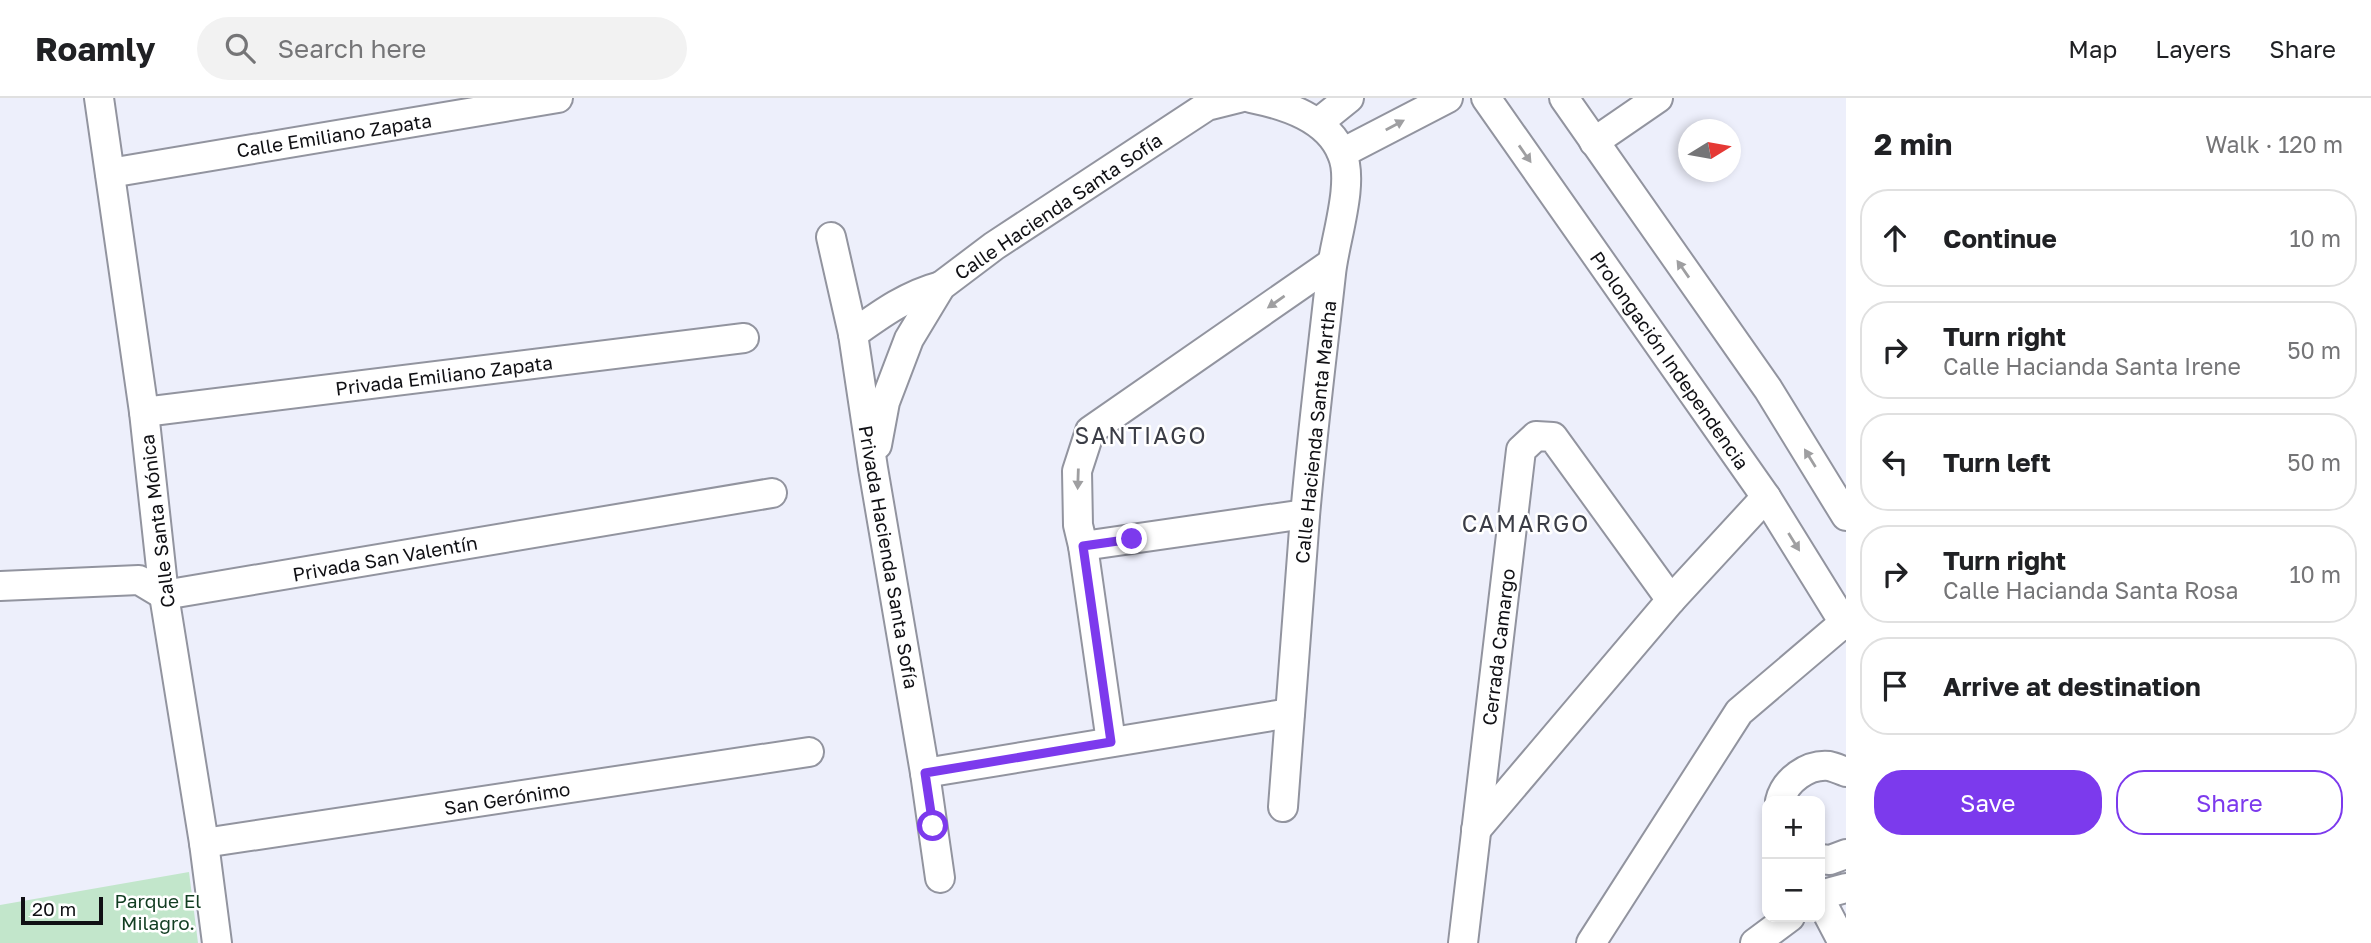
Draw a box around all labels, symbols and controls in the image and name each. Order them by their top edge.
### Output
search box [197,17,687,80]
text: Roamly [35,29,155,68]
icon: search [221,29,259,67]
text: Search here [277,33,426,64]
text: Map [2068,34,2117,63]
text: Layers [2155,34,2231,63]
text: Share [2269,34,2336,63]
street label: Calle Emiliano Zapata [235,108,433,162]
north arrow [1678,119,1741,182]
one-way arrow [1385,120,1405,131]
text: 2 min [1874,126,1952,162]
street label: Calle Hacienda Santa Sofía [950,128,1166,284]
text: Walk · 120 m [2205,130,2343,158]
one-way arrow [1518,145,1532,163]
icon: ahead [1876,219,1914,257]
text: Continue [1943,223,2057,254]
text: 10 m [2289,224,2341,252]
street label: Prolongación Independencia [1586,246,1754,474]
one-way arrow [1676,260,1690,278]
one-way arrow [1267,295,1285,309]
street label: Calle Hacienda Santa Martha [1290,299,1340,565]
text: Turn right [1943,321,2066,352]
icon: right [1876,331,1914,369]
text: 50 m [2287,336,2341,364]
street label: Privada Emiliano Zapata [334,350,554,400]
text: Calle Hacianda Santa Irene [1943,352,2241,380]
district label: SANTIAGO [1074,421,1208,449]
street label: Privada Hacienda Santa Sofía [854,424,924,690]
street label: Calle Santa Mónica [135,433,179,609]
icon: left [1876,443,1914,481]
text: Turn left [1943,447,2051,478]
one-way arrow [1804,448,1817,467]
text: 50 m [2287,448,2341,476]
one-way arrow [1072,469,1083,491]
district label: CAMARGO [1462,509,1590,537]
route end [1116,523,1147,554]
street label: Privada San Valentín [291,530,479,586]
one-way arrow [1787,533,1800,552]
text: Turn right [1943,545,2066,576]
icon: right [1876,555,1914,593]
text: 10 m [2289,560,2341,588]
street label: Cerrada Camargo [1477,567,1519,727]
text: Calle Hacianda Santa Rosa [1943,576,2238,604]
icon: arrive [1876,667,1914,705]
text: Arrive at destination [1943,671,2201,702]
button: Save [1874,770,2102,835]
button: Share [2116,770,2343,835]
street label: San Gerónimo [442,777,572,819]
map controls [1762,796,1825,922]
button: + [1762,796,1825,859]
route start [917,810,948,841]
button: − [1762,859,1825,922]
park label: Parque El Milagro. [115,889,201,934]
scale bar [21,894,103,926]
text: 20 m [32,897,76,920]

